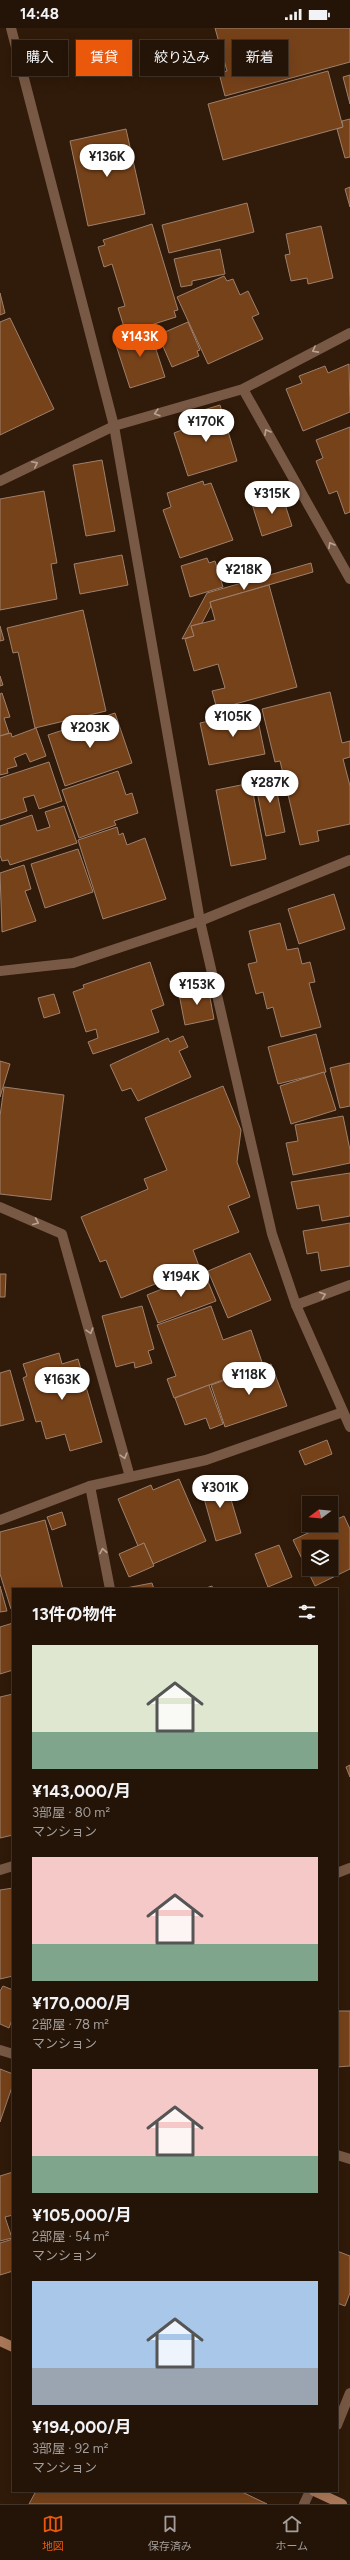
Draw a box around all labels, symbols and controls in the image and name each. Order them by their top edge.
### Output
text: 14:48 [20,5,59,23]
chip: 購入 [12,40,68,76]
chip: 賃貸 [76,40,132,76]
chip: 絞り込み [140,40,224,76]
chip: 新着 [232,40,288,76]
pin: ¥136K [79,144,135,178]
text: ¥136K [89,149,125,164]
pin: ¥143K [112,324,168,358]
text: ¥143K [121,329,159,344]
one-way arrow [312,345,319,352]
one-way arrow [153,409,160,417]
pin: ¥170K [178,409,234,443]
text: ¥170K [187,414,225,429]
one-way arrow [264,429,272,436]
one-way arrow [31,461,38,469]
pin: ¥315K [244,481,300,515]
text: ¥315K [254,486,290,501]
one-way arrow [328,542,335,550]
pin: ¥218K [216,557,272,591]
text: ¥218K [225,562,263,577]
pin: ¥105K [205,704,261,738]
text: ¥105K [214,709,252,724]
pin: ¥203K [62,715,118,749]
text: ¥203K [70,720,110,735]
pin: ¥287K [242,770,298,804]
text: ¥287K [250,775,290,790]
pin: ¥153K [169,972,225,1006]
text: ¥153K [179,977,215,992]
one-way arrow [32,1218,39,1226]
pin: ¥194K [153,1264,209,1298]
text: ¥194K [162,1269,200,1284]
one-way arrow [319,1292,326,1300]
one-way arrow [85,1328,93,1334]
pin: ¥118K [221,1362,277,1396]
pin: ¥163K [34,1367,90,1401]
text: ¥118K [231,1367,267,1382]
text: ¥163K [44,1372,80,1387]
one-way arrow [120,1453,128,1460]
pin: ¥301K [192,1475,248,1509]
text: ¥301K [201,1480,239,1495]
north arrow [302,1496,338,1532]
map controls [302,1496,338,1576]
button: layers [302,1540,338,1576]
one-way arrow [99,1548,108,1554]
icon: filters [296,1601,318,1623]
text: 13件の物件 [32,1604,117,1624]
icon: home [139,1671,211,1743]
text: ¥143,000/月 [32,1781,131,1801]
text: 3部屋 · 80 m² [32,1805,110,1820]
text: マンション [32,1824,97,1839]
icon: home [139,1883,211,1955]
text: ¥170,000/月 [32,1993,132,2013]
text: 2部屋 · 78 m² [32,2017,109,2032]
text: マンション [32,2036,97,2051]
icon: home [139,2095,211,2167]
text: ¥105,000/月 [32,2205,132,2225]
text: 2部屋 · 54 m² [32,2229,110,2244]
text: マンション [32,2248,97,2263]
icon: home [139,2307,211,2379]
text: ¥194,000/月 [32,2417,132,2437]
text: 3部屋 · 92 m² [32,2441,108,2456]
text: マンション [32,2460,97,2475]
tab: 地図 [42,2513,64,2553]
tab: 保存済み [148,2513,192,2553]
tab: ホーム [275,2513,308,2553]

